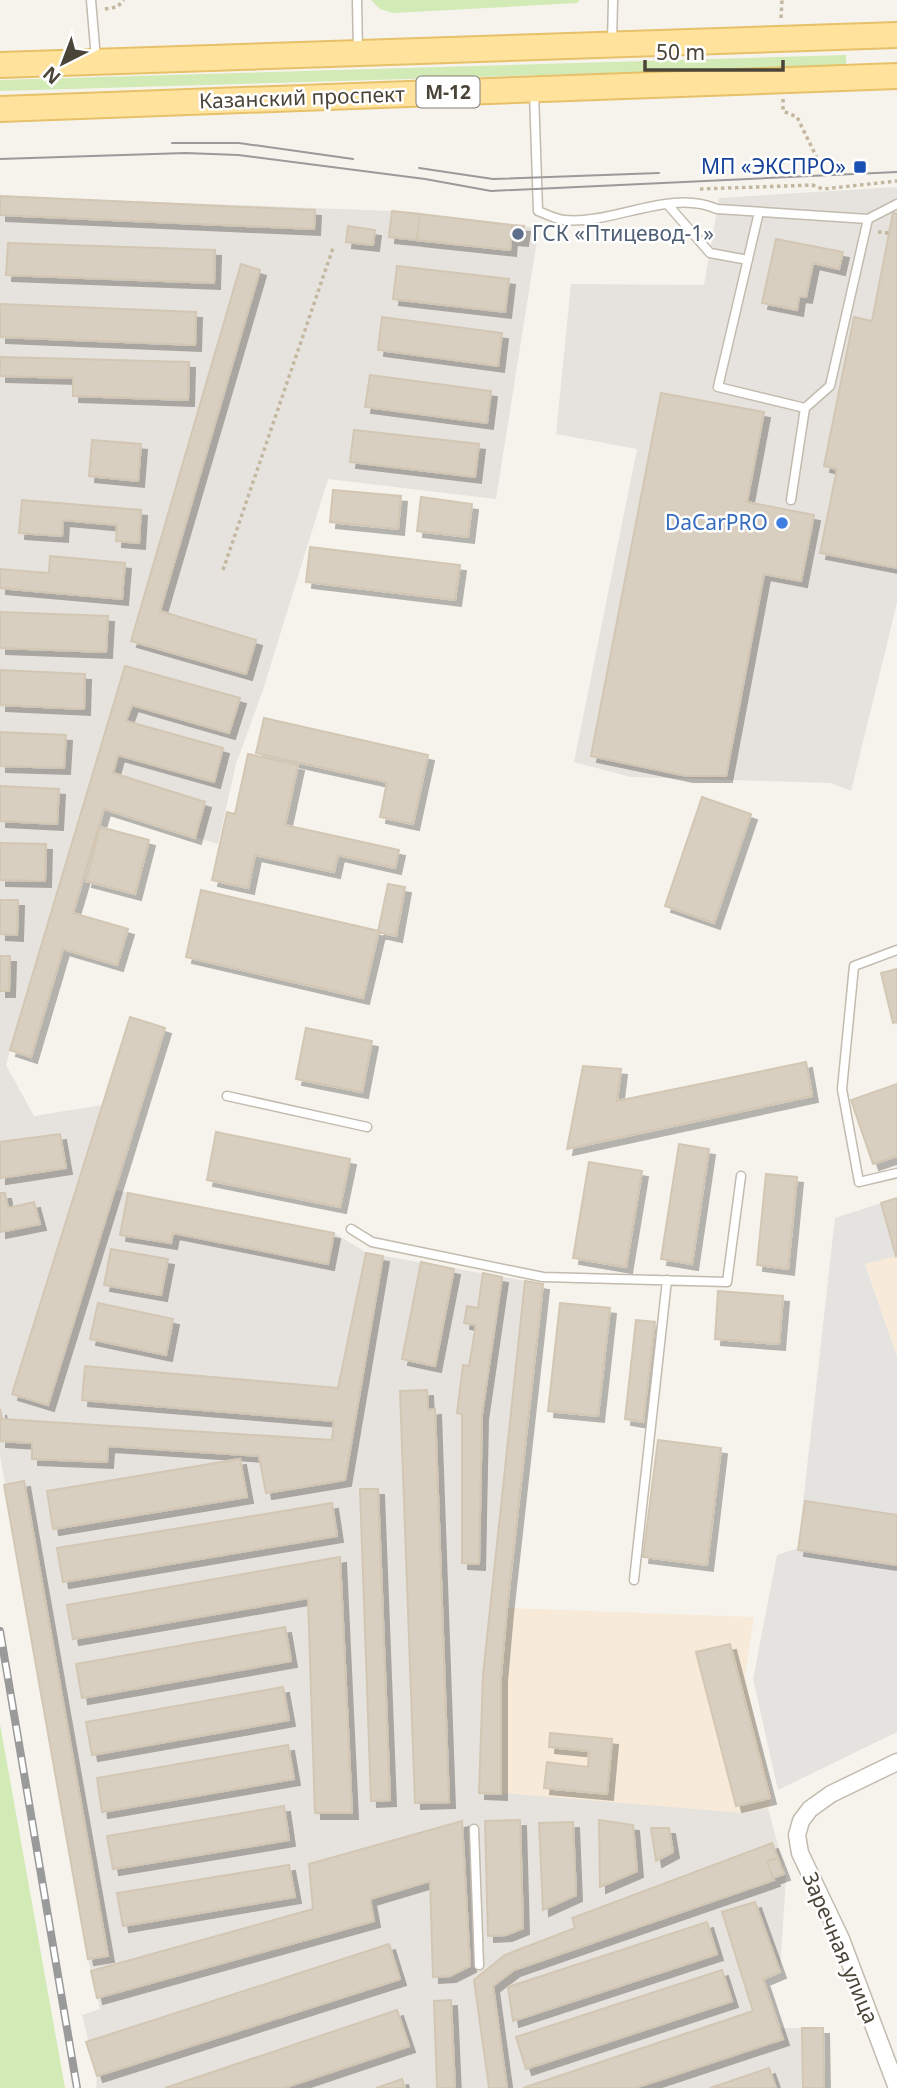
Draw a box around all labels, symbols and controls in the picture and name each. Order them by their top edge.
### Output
north arrow [28,28,98,98]
scale bar [645,28,783,72]
text: 50 m [656,38,705,66]
text: N [37,61,66,90]
road number: М-12 [416,76,480,108]
street label: Казанский проспект [199,79,406,115]
place label: МП «ЭКСПРО» [701,152,846,180]
marker: МП «ЭКСПРО» [852,159,868,175]
place label: ГСК «Птицевод-1» [532,219,714,247]
marker: ГСК «Птицевод-1» [510,226,526,242]
place label: DaCarPRO [665,508,768,536]
marker: DaCarPRO [774,515,790,531]
street label: Заречная улица [796,1868,885,2028]

